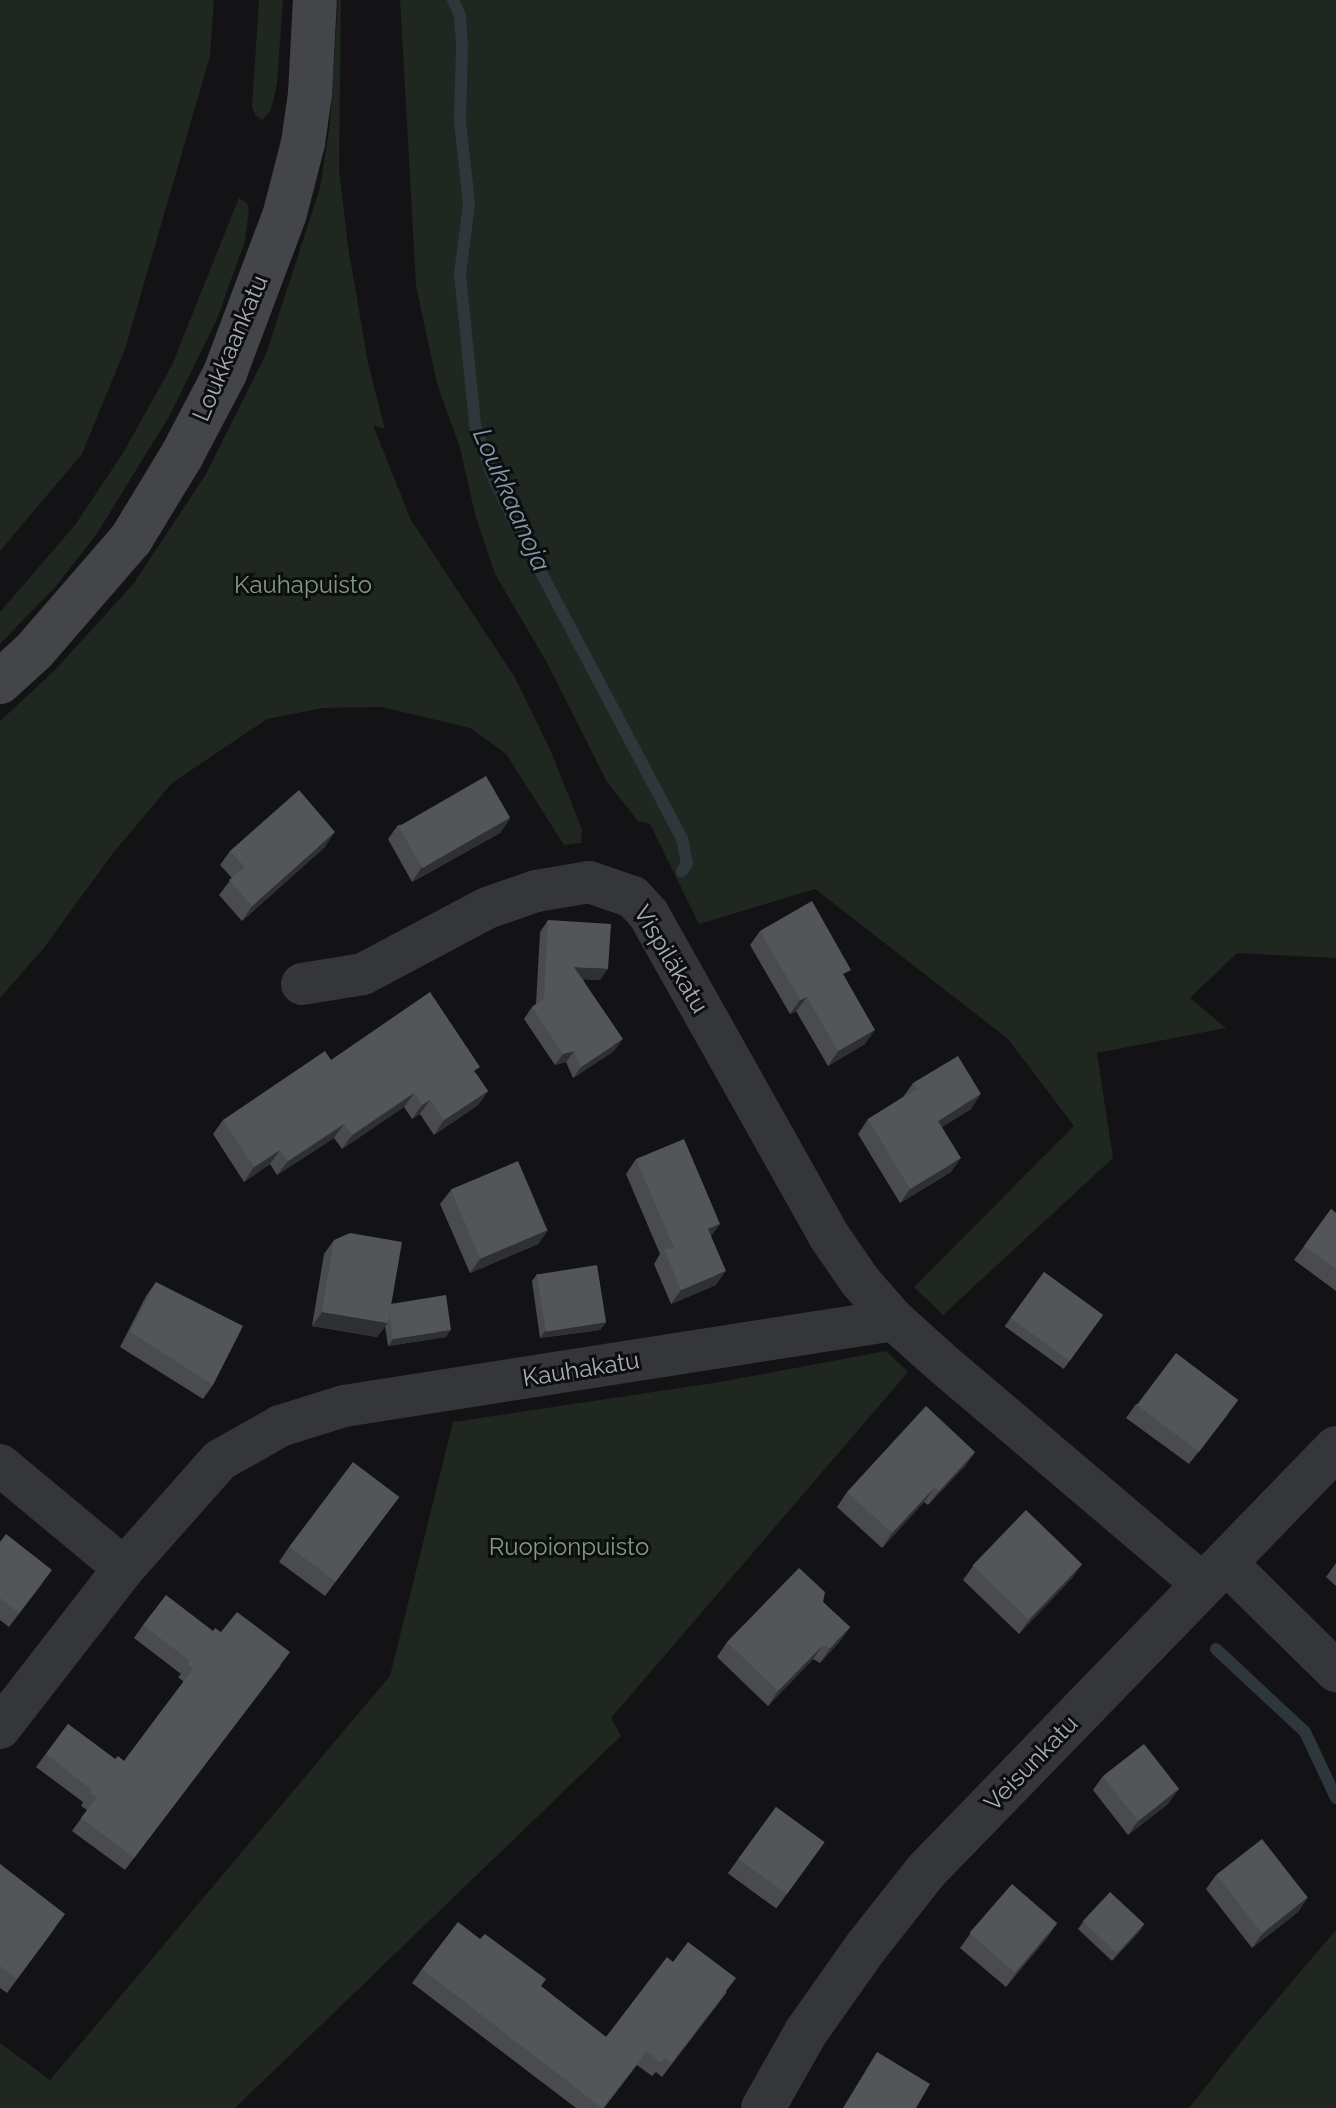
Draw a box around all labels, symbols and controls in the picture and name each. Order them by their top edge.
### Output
street label: Loukkaankatu [186,271,274,425]
water label: Loukkaanoja [466,424,556,576]
park label: Kauhapuisto [234,571,372,599]
street label: Vispiläkatu [628,900,714,1018]
street label: Kauhakatu [521,1346,641,1392]
park label: Ruopionpuisto [489,1533,649,1561]
street label: Veisunkatu [978,1709,1084,1817]

